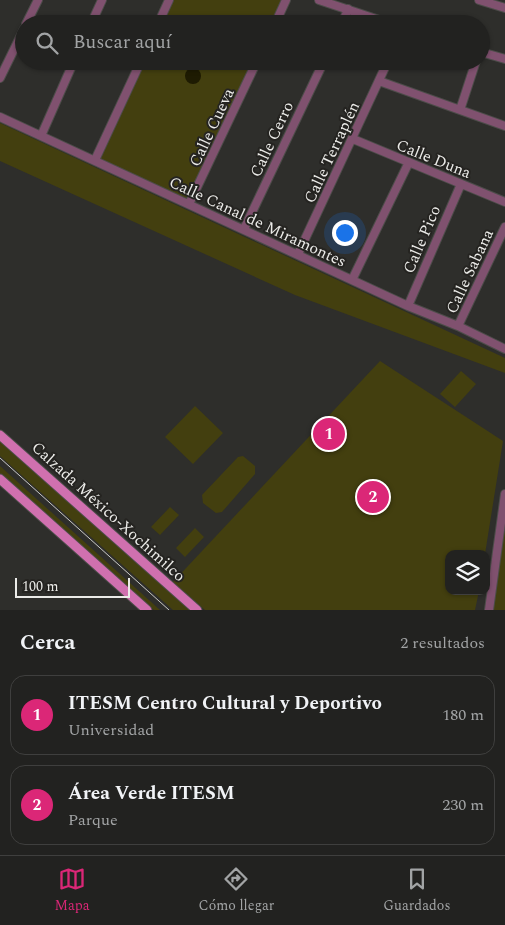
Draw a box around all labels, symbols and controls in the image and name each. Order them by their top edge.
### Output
search box [15,15,490,70]
text: Buscar aquí [73,28,172,57]
icon: search [33,29,61,57]
street label: Calle Cueva [183,84,241,171]
street label: Calle Cerro [244,98,300,181]
street label: Calle Terraplén [298,98,366,207]
street label: Calle Duna [393,133,475,185]
street label: Calle Canal de Miramontes [165,170,350,274]
street label: Calle Pico [397,202,447,277]
your location [332,220,358,246]
street label: Calle Sabana [440,225,500,318]
pin: 1 [313,415,345,453]
street label: Calzada México-Xochimilco [26,436,191,588]
pin: 2 [357,478,389,516]
map controls [445,550,490,595]
button: layers [445,550,490,595]
scale bar [15,575,130,598]
text: 100 m [22,576,59,597]
text: Cerca [20,627,75,659]
text: 2 resultados [400,631,485,655]
text: ITESM Centro Cultural y Deportivo [68,689,382,718]
text: 1 [33,703,41,727]
text: 180 m [442,703,484,727]
text: Universidad [68,718,154,742]
text: Área Verde ITESM [68,779,235,808]
text: 2 [33,793,41,817]
text: 230 m [442,793,484,817]
text: Parque [68,808,118,832]
tab: Mapa [54,865,90,916]
tab: Cómo llegar [199,865,274,916]
tab: Guardados [383,865,450,916]

